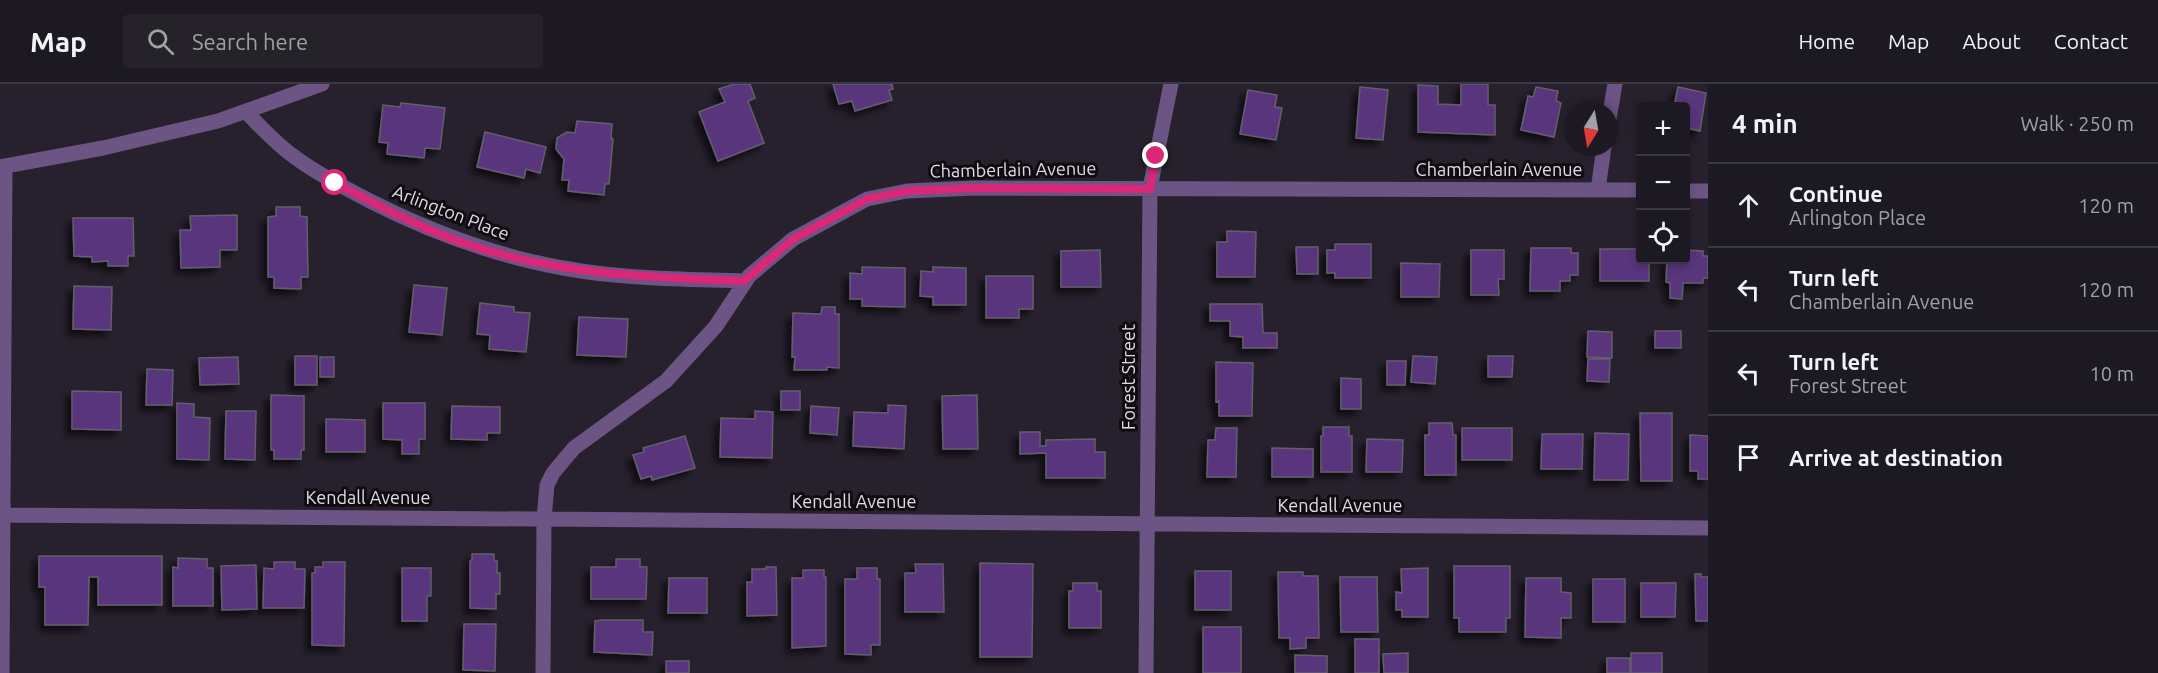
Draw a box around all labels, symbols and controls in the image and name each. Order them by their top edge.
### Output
search box [123,14,543,68]
icon: search [144,25,177,58]
text: Map [30,26,87,57]
text: Search here [192,29,308,54]
text: Home [1798,29,1855,53]
text: Map [1888,29,1929,53]
text: About [1962,29,2021,53]
text: Contact [2054,29,2128,53]
north arrow [1564,102,1618,156]
map controls [1636,102,1690,264]
button: + [1636,102,1690,156]
text: 4 min [1732,109,1798,138]
text: Walk · 250 m [2021,112,2134,135]
route end [1142,142,1168,168]
button: − [1636,156,1690,210]
street label: Chamberlain Avenue [929,158,1097,180]
street label: Chamberlain Avenue [1416,159,1582,179]
route start [321,169,347,195]
street label: Arlington Place [390,181,512,243]
text: Continue [1789,181,1883,206]
icon: ahead [1732,189,1765,222]
text: 120 m [2078,194,2134,217]
text: Arlington Place [1789,206,1926,229]
button: locate [1636,210,1690,264]
text: Turn left [1789,265,1879,290]
icon: left [1732,273,1765,306]
text: 120 m [2078,278,2134,301]
text: Chamberlain Avenue [1789,290,1974,313]
street label: Forest Street [1118,324,1138,430]
text: Turn left [1789,349,1879,374]
icon: left [1732,357,1765,390]
text: 10 m [2090,362,2134,385]
text: Forest Street [1789,374,1907,397]
icon: arrive [1732,441,1765,474]
text: Arrive at destination [1789,445,2003,470]
street label: Kendall Avenue [306,487,430,507]
street label: Kendall Avenue [792,491,916,511]
street label: Kendall Avenue [1278,495,1402,515]

